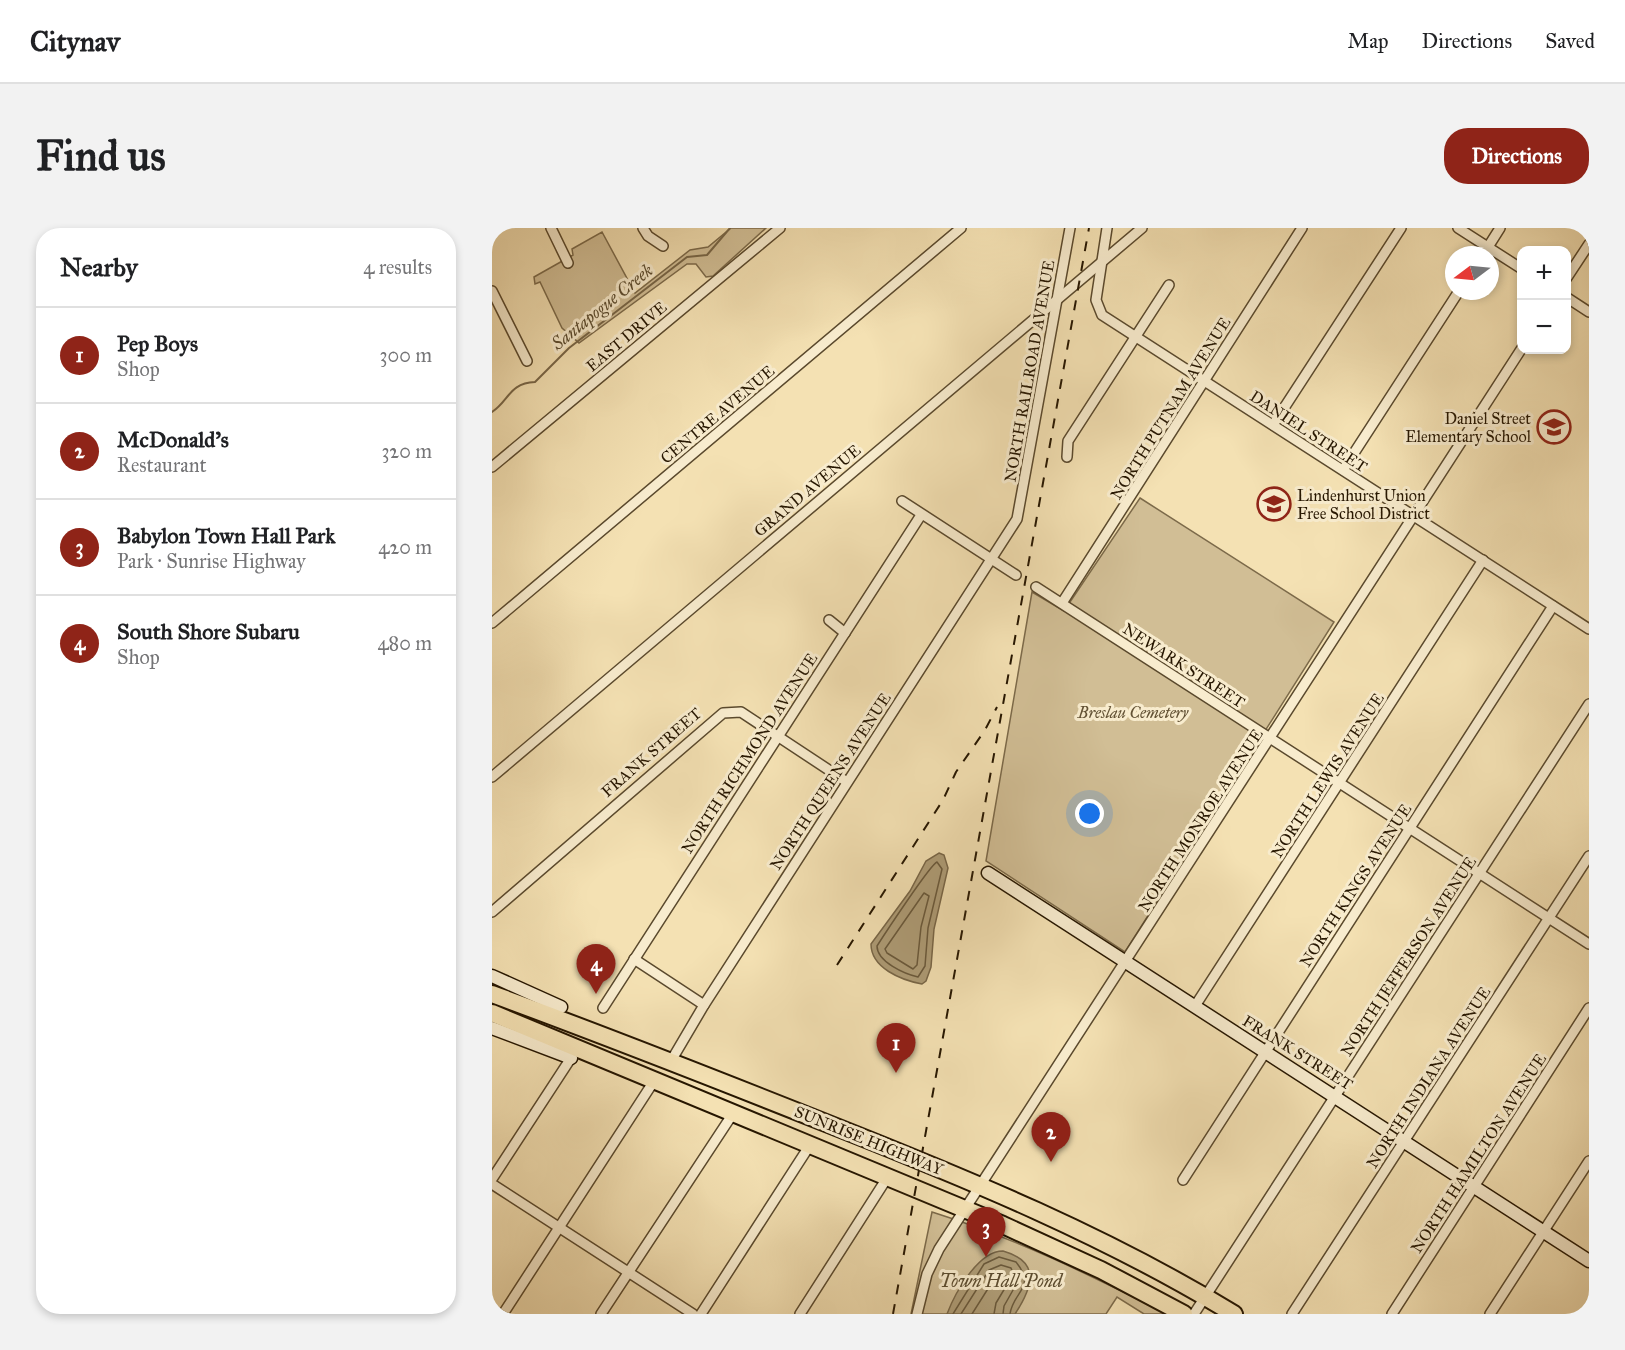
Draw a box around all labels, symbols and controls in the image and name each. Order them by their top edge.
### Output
text: Citynav [30,24,120,59]
text: Map [1348,28,1389,54]
text: Directions [1422,28,1512,54]
text: Saved [1545,28,1595,54]
button: Directions [1444,128,1589,184]
text: Find us [36,130,166,182]
north arrow [1445,246,1499,300]
map controls [1517,246,1571,354]
button: + [1517,246,1571,300]
text: Nearby [60,251,138,283]
text: 4 results [363,255,432,279]
water label: Santapogue Creek [546,259,658,356]
street label: NORTH RAILROAD AVENUE [1001,259,1058,484]
street label: EAST DRIVE [582,297,670,375]
button: − [1517,300,1571,354]
street label: NORTH PUTNAM AVENUE [1106,314,1235,503]
text: Pep Boys [117,330,198,357]
text: 1 [76,343,83,367]
text: 300 m [380,343,432,367]
text: Shop [117,357,160,381]
street label: CENTRE AVENUE [656,361,778,468]
street label: DANIEL STREET [1247,387,1371,476]
place label: Daniel Street Elementary School [1405,409,1532,446]
school or university icon: Daniel Street Elementary School [1536,409,1572,445]
text: McDonald's [117,426,229,453]
text: 2 [75,439,84,463]
text: 320 m [381,439,432,463]
street label: GRAND AVENUE [750,440,864,540]
text: Restaurant [117,453,207,477]
school or university icon: Lindenhurst Union Free School District [1256,486,1292,522]
place label: Lindenhurst Union Free School District [1297,486,1430,523]
text: Babylon Town Hall Park [117,522,335,549]
text: 3 [76,535,84,559]
text: 420 m [378,535,432,559]
text: Park · Sunrise Highway [117,549,306,573]
text: South Shore Subaru [117,618,300,645]
street label: NEWARK STREET [1119,619,1248,712]
text: 4 [74,631,85,655]
text: 480 m [377,631,432,655]
text: Shop [117,645,160,669]
street label: NORTH RICHMOND AVENUE [677,650,821,857]
street label: NORTH QUEENS AVENUE [766,689,895,873]
street label: NORTH LEWIS AVENUE [1267,689,1388,861]
park label: Breslau Cemetery [1077,703,1189,722]
street label: FRANK STREET [597,704,705,801]
street label: NORTH MONROE AVENUE [1134,725,1267,915]
your location [1075,799,1104,828]
street label: NORTH KINGS AVENUE [1296,800,1415,970]
street label: NORTH JEFFERSON AVENUE [1337,853,1481,1060]
pin: 4 [576,944,616,994]
street label: NORTH INDIANA AVENUE [1363,983,1494,1172]
street label: FRANK STREET [1239,1011,1356,1094]
pin: 1 [876,1024,916,1073]
street label: NORTH HAMILTON AVENUE [1407,1050,1550,1257]
street label: SUNRISE HIGHWAY [792,1102,947,1179]
pin: 2 [1032,1112,1070,1162]
pin: 3 [966,1208,1006,1257]
water label: Town Hall Pond [939,1270,1064,1292]

